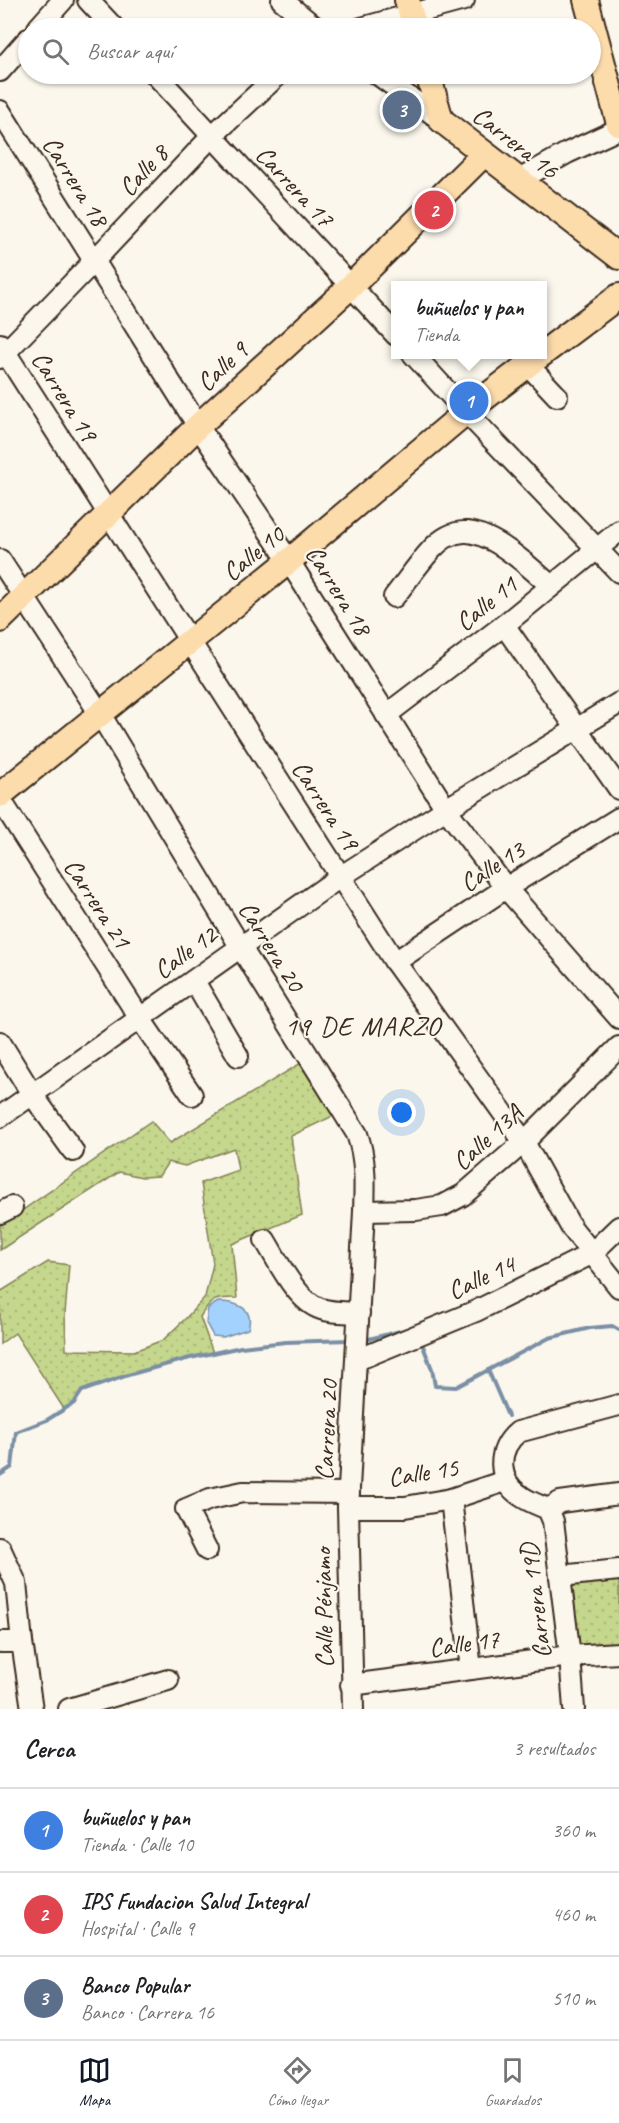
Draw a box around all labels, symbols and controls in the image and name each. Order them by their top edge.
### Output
search box [18,18,601,84]
icon: search [39,35,72,68]
text: Buscar aquí [87,37,173,65]
pin: 3 [382,88,422,132]
street label: Carrera 16 [466,98,566,187]
street label: Carrera 18 [35,130,117,235]
street label: Calle 8 [111,136,177,203]
street label: Carrera 17 [248,138,342,235]
pin: 2 [414,188,454,232]
popup [391,281,547,359]
text: buñuelos y pan [414,294,524,322]
text: Tienda [414,322,459,347]
street label: Calle 9 [190,333,257,399]
street label: Carrera 19 [24,345,106,450]
pin: 1 [450,378,488,424]
street label: Calle 10 [216,517,293,588]
street label: Carrera 18 [298,539,380,644]
street label: Calle 11 [449,568,525,638]
street label: Carrera 19 [284,754,368,858]
street label: Calle 13 [454,832,533,899]
street label: Carrera 21 [56,852,139,955]
street label: Carrera 20 [231,895,313,1000]
street label: Calle 12 [147,917,225,986]
district label: 19 DE MARZO [285,1009,442,1043]
street label: Calle 13A [445,1096,531,1178]
your location [387,1098,416,1127]
street label: Calle 14 [442,1247,522,1307]
street label: Carrera 20 [307,1377,346,1481]
street label: Calle 15 [386,1450,462,1494]
street label: Carrera 19D [512,1540,559,1660]
street label: Calle Pénjamo [306,1545,341,1668]
street label: Calle 17 [427,1622,503,1665]
text: Cerca [24,1732,74,1765]
text: 3 resultados [513,1736,595,1761]
text: buñuelos y pan [81,1804,190,1832]
text: 1 [39,1818,48,1843]
text: 360 m [552,1818,595,1843]
text: Tienda · Calle 10 [81,1832,193,1857]
text: IPS Fundacion Salud Integral [81,1888,307,1916]
text: 2 [39,1902,48,1927]
text: 460 m [552,1902,595,1927]
text: Hospital · Calle 9 [81,1916,194,1941]
text: Banco Popular [81,1972,189,2000]
text: 3 [39,1986,48,2011]
text: 510 m [552,1986,595,2011]
text: Banco · Carrera 16 [81,2000,214,2025]
tab: Mapa [78,2054,111,2110]
tab: Cómo llegar [268,2054,328,2110]
tab: Guardados [485,2054,541,2110]

